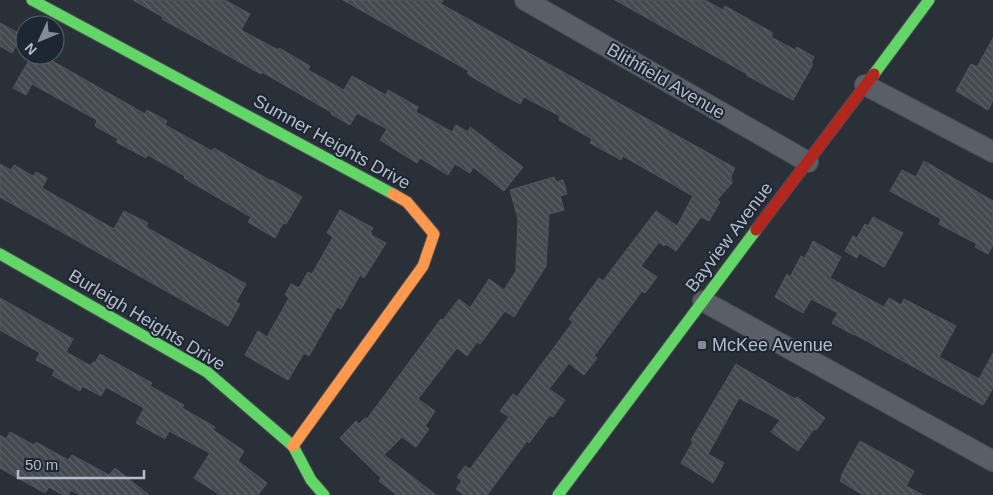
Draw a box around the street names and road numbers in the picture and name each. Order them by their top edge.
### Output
street label: Blithfield Avenue [604,39,728,123]
street label: Sumner Heights Drive [250,91,414,193]
street label: Bayview Avenue [681,178,777,296]
street label: Burleigh Heights Drive [65,265,229,375]

